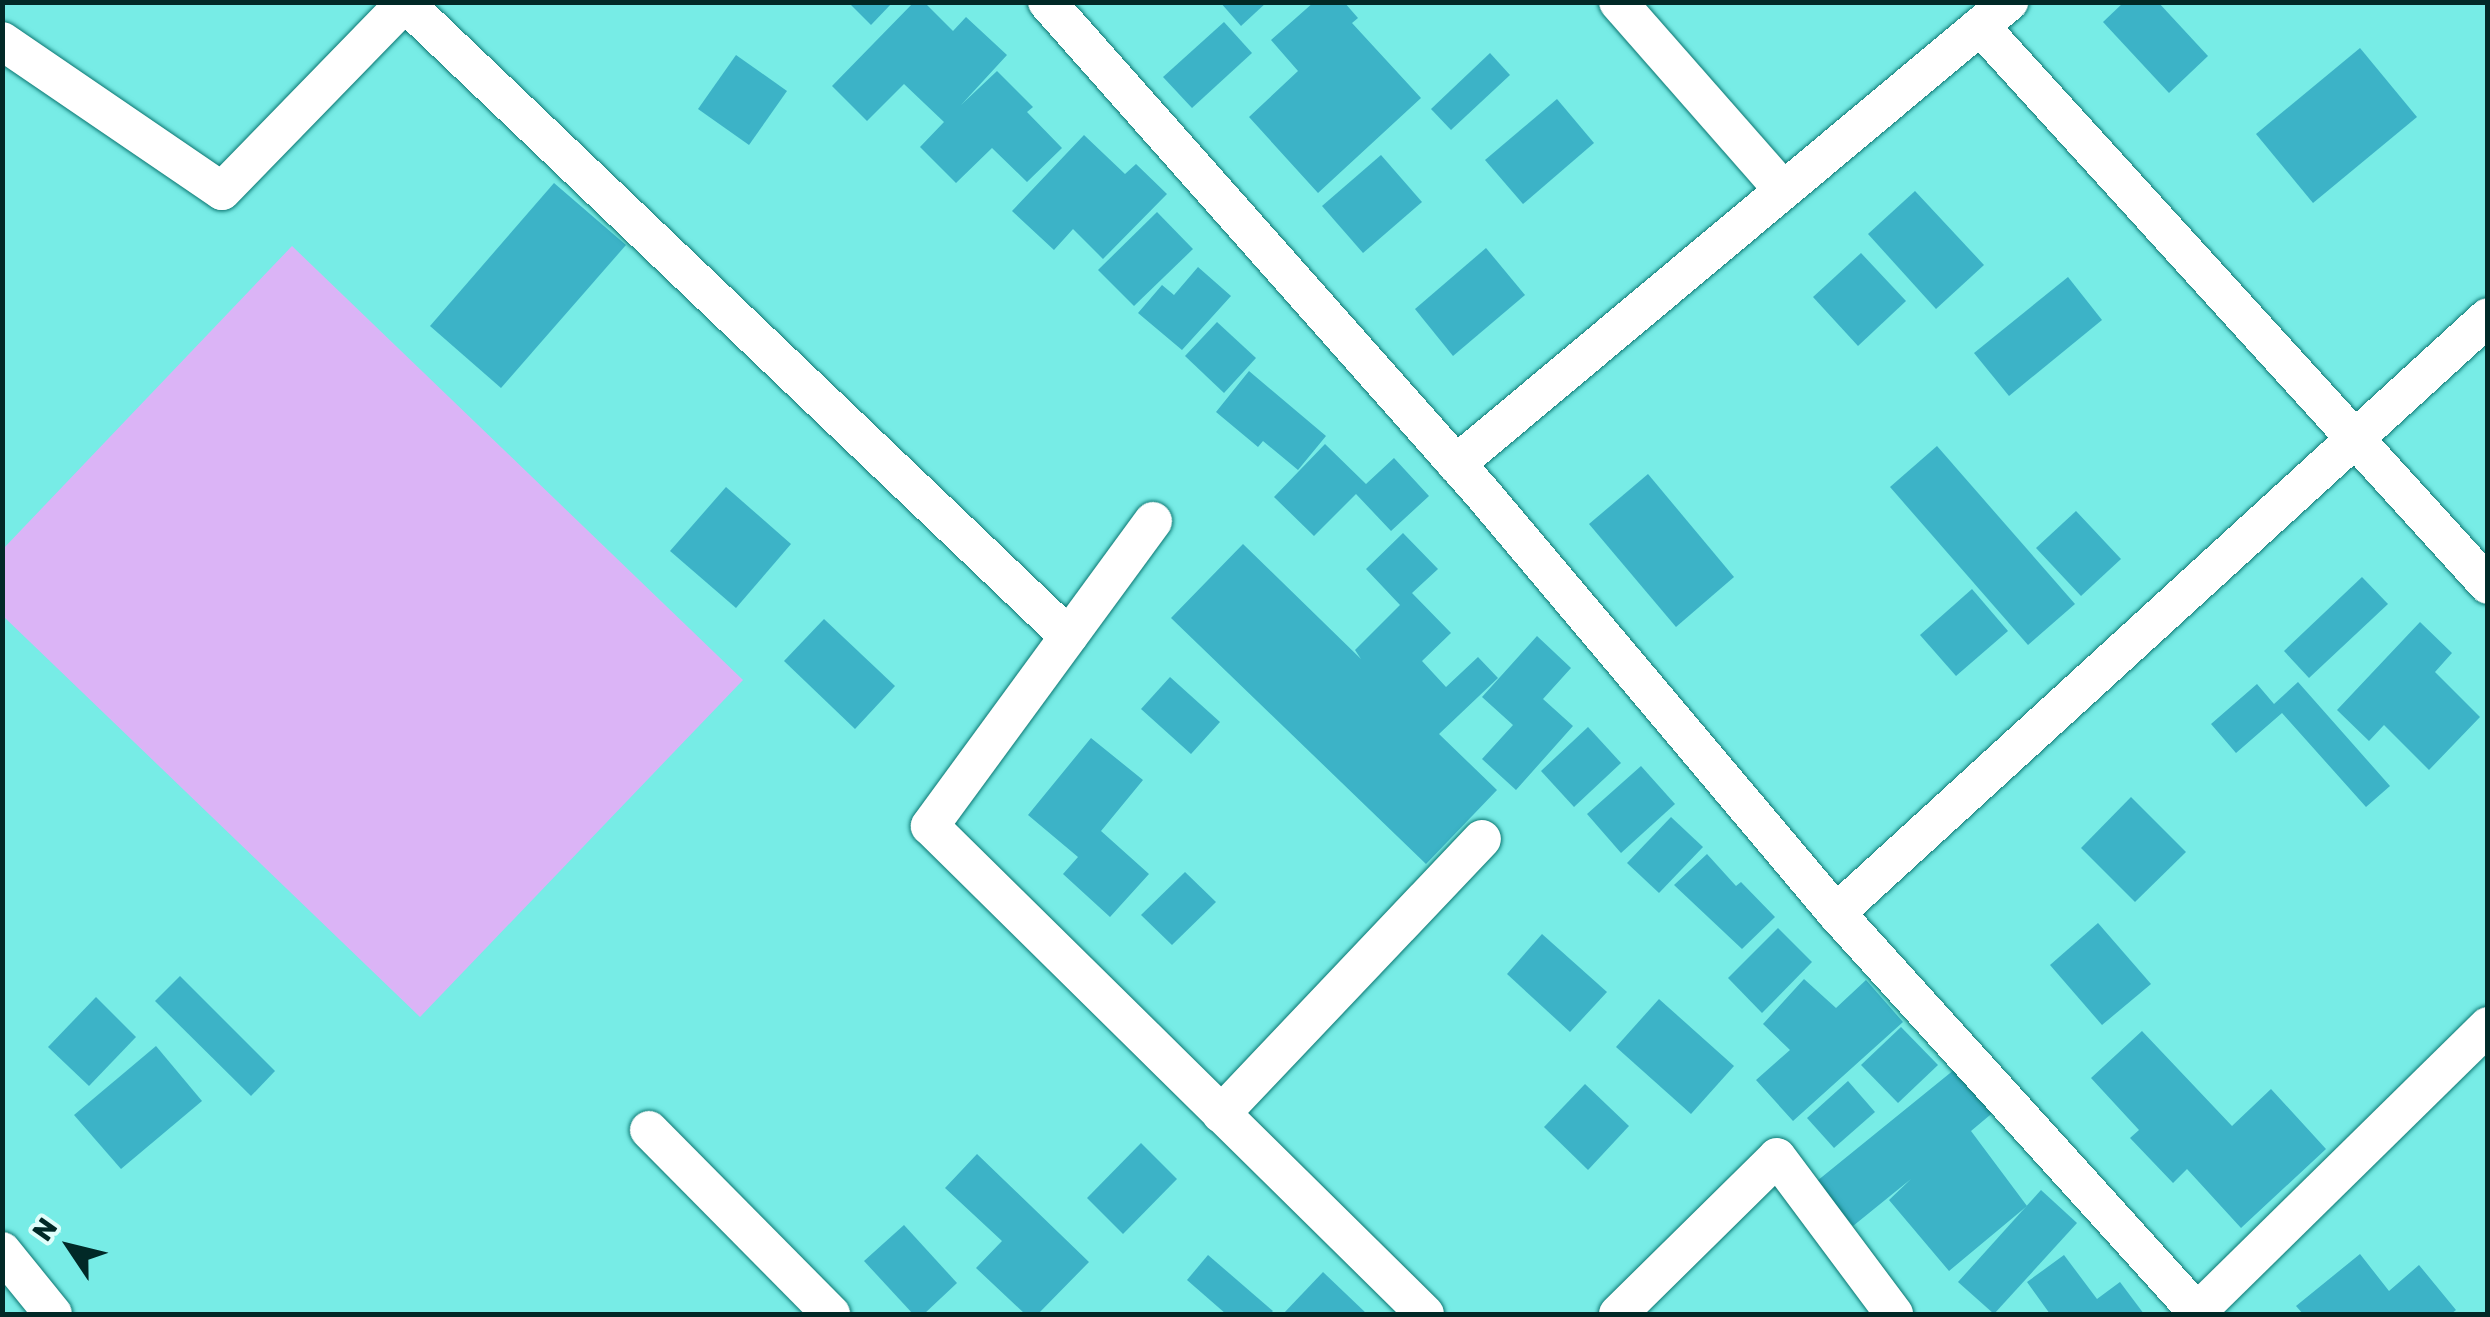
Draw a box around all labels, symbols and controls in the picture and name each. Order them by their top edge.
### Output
north arrow [20,1197,120,1297]
text: N [26,1212,64,1247]

